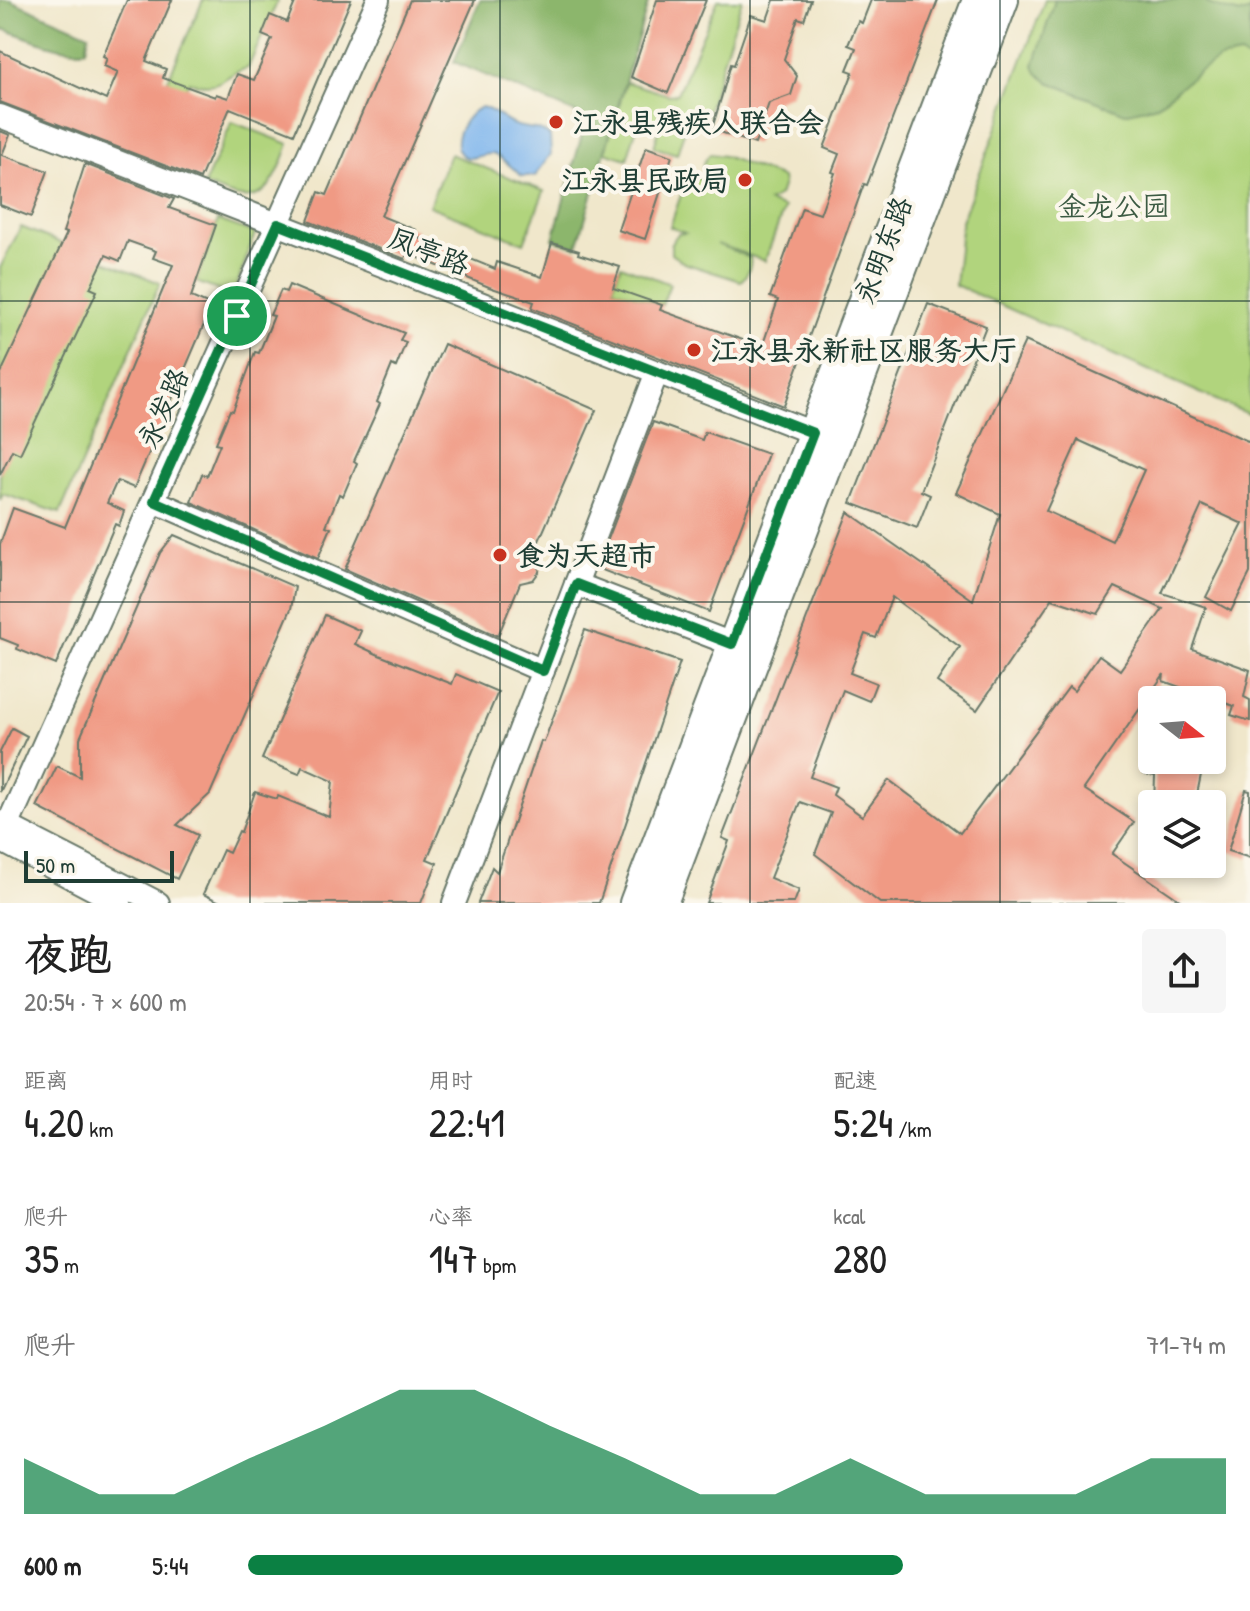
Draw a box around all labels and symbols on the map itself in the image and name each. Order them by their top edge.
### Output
place label: 江永县残疾人联合会 [572,103,824,141]
marker: 江永县残疾人联合会 [547,113,565,131]
place label: 江永县民政局 [561,161,729,199]
marker: 江永县民政局 [736,171,754,189]
park label: 金龙公园 [1058,187,1170,225]
street label: 永明东路 [845,191,921,309]
street label: 凤亭路 [383,218,475,284]
pin [203,282,271,350]
place label: 江永县永新社区服务大厅 [710,331,1018,369]
marker: 江永县永新社区服务大厅 [685,341,703,359]
street label: 永发路 [129,362,197,454]
place label: 食为天超市 [516,536,656,574]
marker: 食为天超市 [491,546,509,564]
north arrow [1138,686,1226,774]
scale bar [24,847,174,883]

